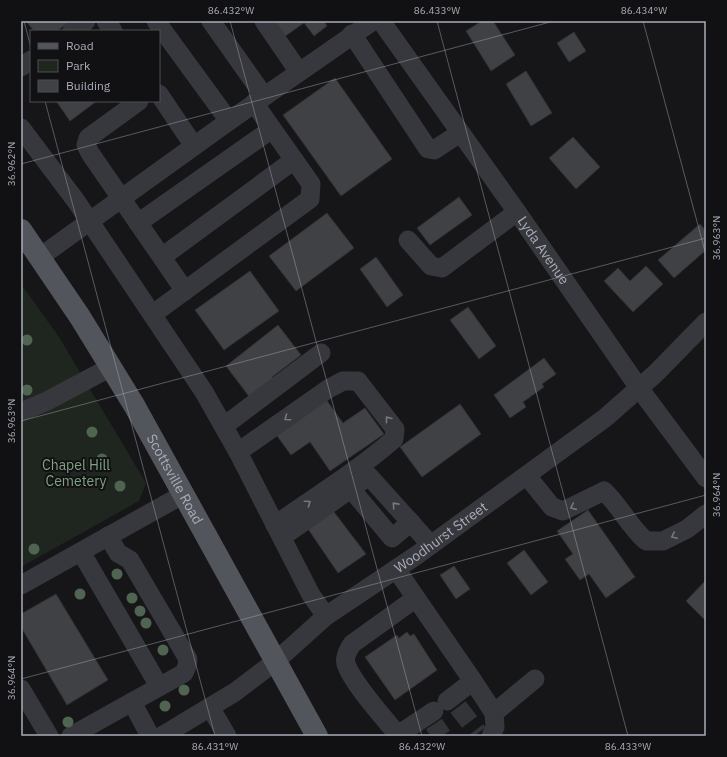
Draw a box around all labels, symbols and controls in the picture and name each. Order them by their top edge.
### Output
text: 86.432°W [208,4,254,17]
text: 86.433°W [414,4,460,17]
text: 86.434°W [621,4,667,17]
legend [30,30,160,102]
text: Road [66,38,94,53]
text: Park [66,58,91,73]
text: Building [66,78,111,93]
text: 36.962°N [5,142,18,186]
street label: Lyda Avenue [514,213,574,288]
text: 36.963°N [710,216,723,260]
text: 36.963°N [5,399,18,443]
one-way arrow [284,413,291,420]
one-way arrow [385,417,392,424]
street label: Scottsville Road [143,431,207,527]
park label: Chapel Hill Cemetery [42,456,110,490]
text: 36.964°N [710,473,723,517]
street label: Woodhurst Street [391,498,491,577]
one-way arrow [303,501,310,508]
one-way arrow [393,502,400,510]
one-way arrow [569,502,576,510]
one-way arrow [670,531,678,539]
text: 36.964°N [5,656,18,700]
text: 86.431°W [192,740,238,753]
text: 86.432°W [399,740,445,753]
text: 86.433°W [605,740,651,753]

